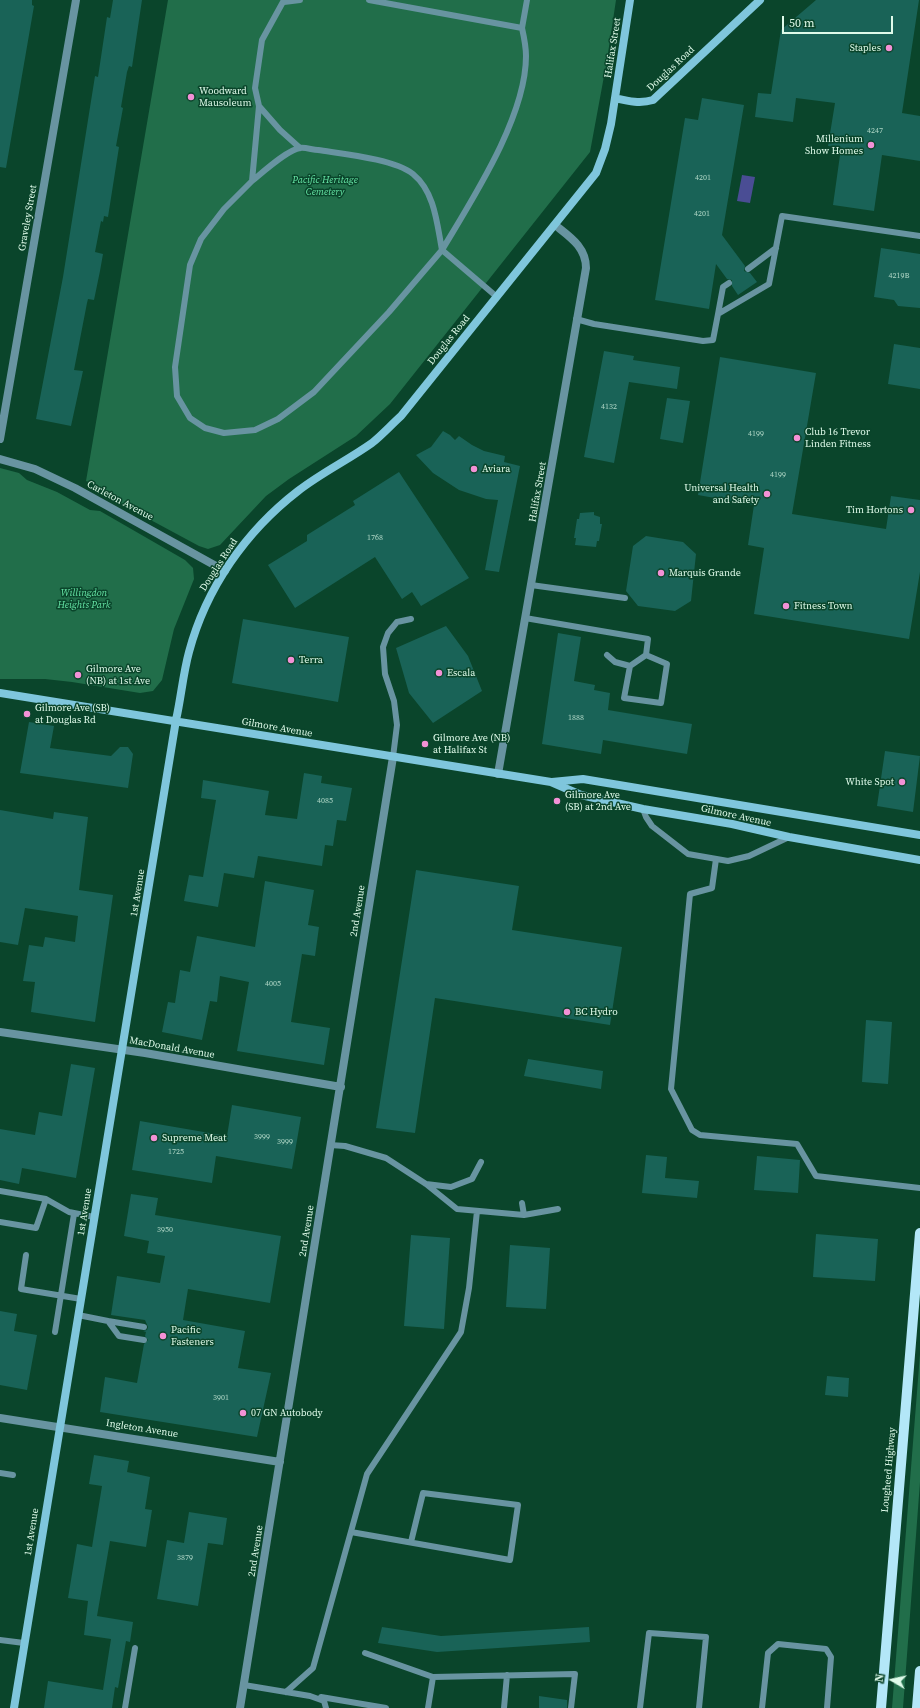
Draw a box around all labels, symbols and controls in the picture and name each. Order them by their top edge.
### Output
scale bar [784,8,895,34]
text: 50 m [789,15,815,31]
street label: Halifax Street [602,17,624,79]
place label: Staples [850,42,881,54]
marker: Staples [884,43,894,53]
street label: Douglas Road [645,44,697,94]
place label: Woodward Mausoleum [199,85,251,108]
marker: Woodward Mausoleum [186,92,196,102]
house number: 4247 [867,126,883,136]
place label: Millenium Show Homes [805,133,863,156]
marker: Millenium Show Homes [866,140,876,150]
house number: 4201 [695,173,711,183]
park label: Pacific Heritage Cemetery [292,174,358,198]
street label: Graveley Street [16,184,40,252]
house number: 4201 [694,209,710,219]
house number: 4219B [888,271,910,281]
street label: Douglas Road [425,313,473,367]
house number: 4132 [601,402,617,412]
place label: Club 16 Trevor Linden Fitness [805,426,871,450]
house number: 4199 [748,429,764,439]
marker: Club 16 Trevor Linden Fitness [792,433,802,443]
street label: Halifax Street [527,461,549,523]
place label: Aviara [482,463,510,475]
marker: Aviara [469,464,479,474]
house number: 4199 [770,470,786,480]
street label: Carleton Avenue [85,478,155,524]
place label: Universal Health and Safety [684,482,759,506]
marker: Universal Health and Safety [762,489,772,499]
place label: Tim Hortons [846,504,903,516]
marker: Tim Hortons [906,505,916,515]
house number: 1768 [367,533,383,543]
street label: Douglas Road [197,536,241,594]
place label: Marquis Grande [669,567,741,579]
marker: Marquis Grande [656,568,666,578]
park label: Willingdon Heights Park [57,587,111,610]
place label: Fitness Town [794,600,853,612]
marker: Fitness Town [781,601,791,611]
place label: Terra [299,654,323,666]
marker: Terra [286,655,296,665]
place label: Gilmore Ave (NB) at 1st Ave [86,663,150,686]
place label: Escala [447,667,475,679]
marker: Escala [434,668,444,678]
marker: Gilmore Ave (NB) at 1st Ave [73,670,83,680]
place label: Gilmore Ave (SB) at Douglas Rd [35,702,110,726]
marker: Gilmore Ave (SB) at Douglas Rd [22,709,32,719]
house number: 1888 [568,713,584,723]
street label: Gilmore Avenue [241,716,313,740]
place label: Gilmore Ave (NB) at Halifax St [433,732,510,756]
marker: Gilmore Ave (NB) at Halifax St [420,739,430,749]
place label: White Spot [845,776,894,788]
marker: White Spot [897,777,907,787]
place label: Gilmore Ave (SB) at 2nd Ave [565,789,631,812]
house number: 4085 [317,796,333,806]
marker: Gilmore Ave (SB) at 2nd Ave [552,796,562,806]
street label: Gilmore Avenue [700,803,772,829]
street label: 1st Avenue [128,868,148,918]
street label: 2nd Avenue [348,884,368,938]
house number: 4005 [265,979,281,989]
place label: BC Hydro [575,1006,618,1018]
marker: BC Hydro [562,1007,572,1017]
street label: MacDonald Avenue [128,1035,216,1061]
place label: Supreme Meat [162,1132,226,1144]
house number: 3999 [254,1132,270,1142]
marker: Supreme Meat [149,1133,159,1143]
house number: 3999 [277,1137,293,1147]
house number: 1725 [168,1147,184,1157]
street label: 1st Avenue [75,1187,95,1237]
street label: 2nd Avenue [297,1204,317,1258]
house number: 3950 [157,1225,173,1235]
place label: Pacific Fasteners [171,1324,214,1348]
marker: Pacific Fasteners [158,1331,168,1341]
house number: 3901 [213,1393,229,1403]
place label: 07 GN Autobody [251,1407,323,1419]
marker: 07 GN Autobody [238,1408,248,1418]
street label: Ingleton Avenue [105,1417,179,1441]
street label: Lougheed Highway [879,1427,899,1513]
street label: 1st Avenue [22,1507,42,1557]
street label: 2nd Avenue [246,1524,266,1578]
house number: 3879 [177,1553,193,1563]
north arrow [872,1660,912,1700]
text: N [872,1673,888,1683]

